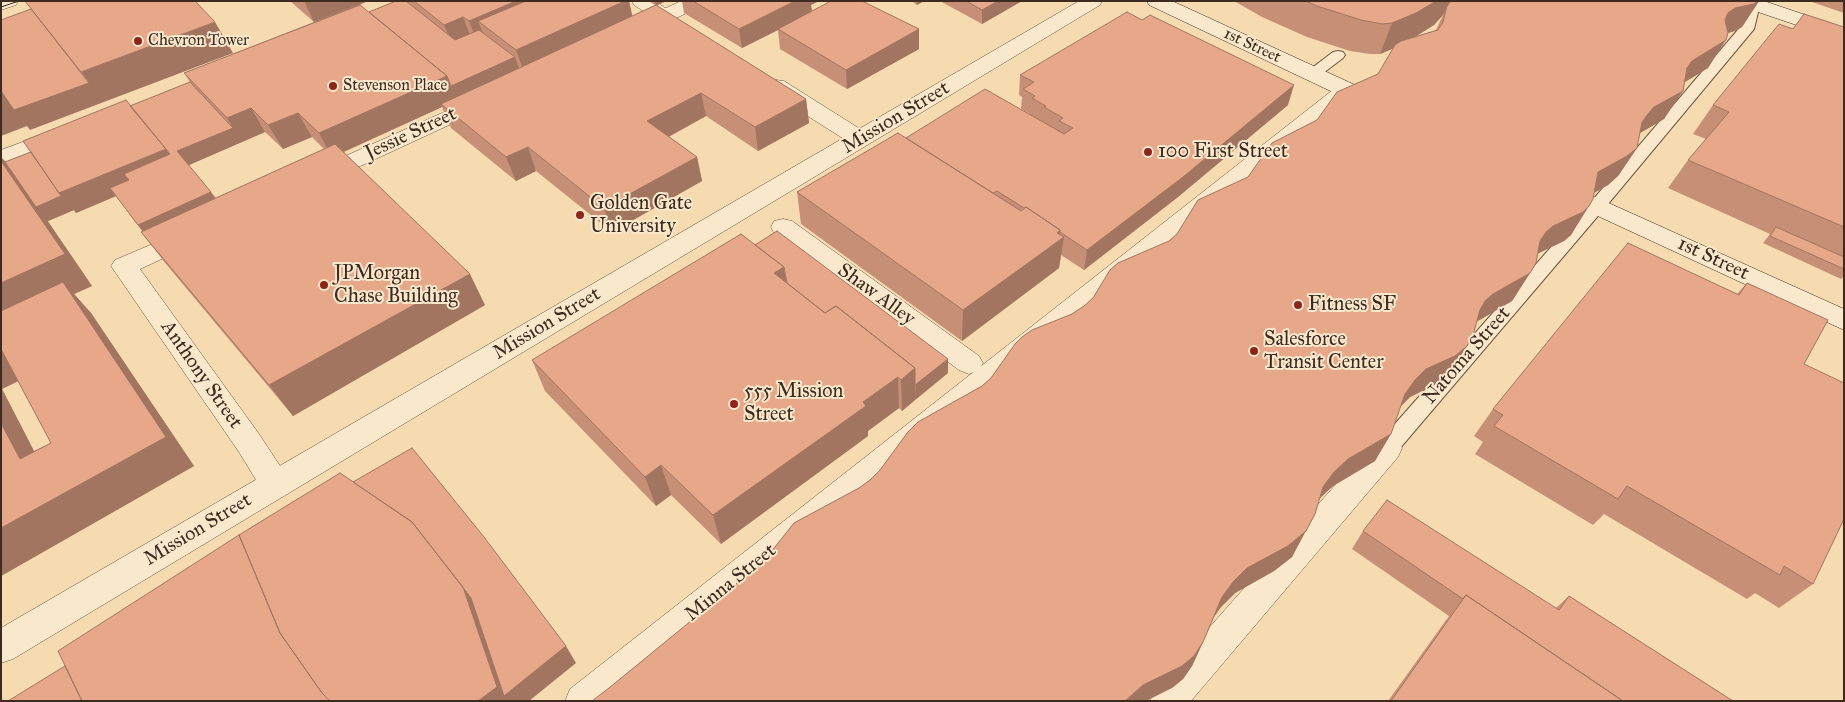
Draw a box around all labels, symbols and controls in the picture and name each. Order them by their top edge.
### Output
street label: 1st Street [1220,24,1284,68]
place label: Chevron Tower [148,31,249,51]
marker: Chevron Tower [132,35,144,47]
place label: Stevenson Place [343,76,447,96]
street label: Mission Street [838,77,954,159]
marker: Stevenson Place [327,80,339,92]
street label: Jessie Street [361,102,461,166]
place label: 100 First Street [1158,140,1288,164]
marker: 100 First Street [1142,146,1154,158]
place label: Golden Gate University [590,192,692,239]
marker: Golden Gate University [574,209,586,221]
street label: 1st Street [1673,232,1753,286]
street label: Shaw Alley [832,259,920,331]
place label: JPMorgan Chase Building [334,262,458,309]
marker: JPMorgan Chase Building [318,279,330,291]
street label: Mission Street [489,283,605,365]
place label: Fitness SF [1308,293,1396,317]
marker: Fitness SF [1292,299,1304,311]
street label: Natoma Street [1418,302,1516,410]
street label: Anthony Street [155,316,247,434]
place label: Salesforce Transit Center [1264,328,1384,375]
marker: Salesforce Transit Center [1248,345,1260,357]
place label: 555 Mission Street [744,380,843,427]
marker: 555 Mission Street [728,398,740,410]
street label: Mission Street [140,489,256,571]
street label: Minna Street [681,539,781,627]

